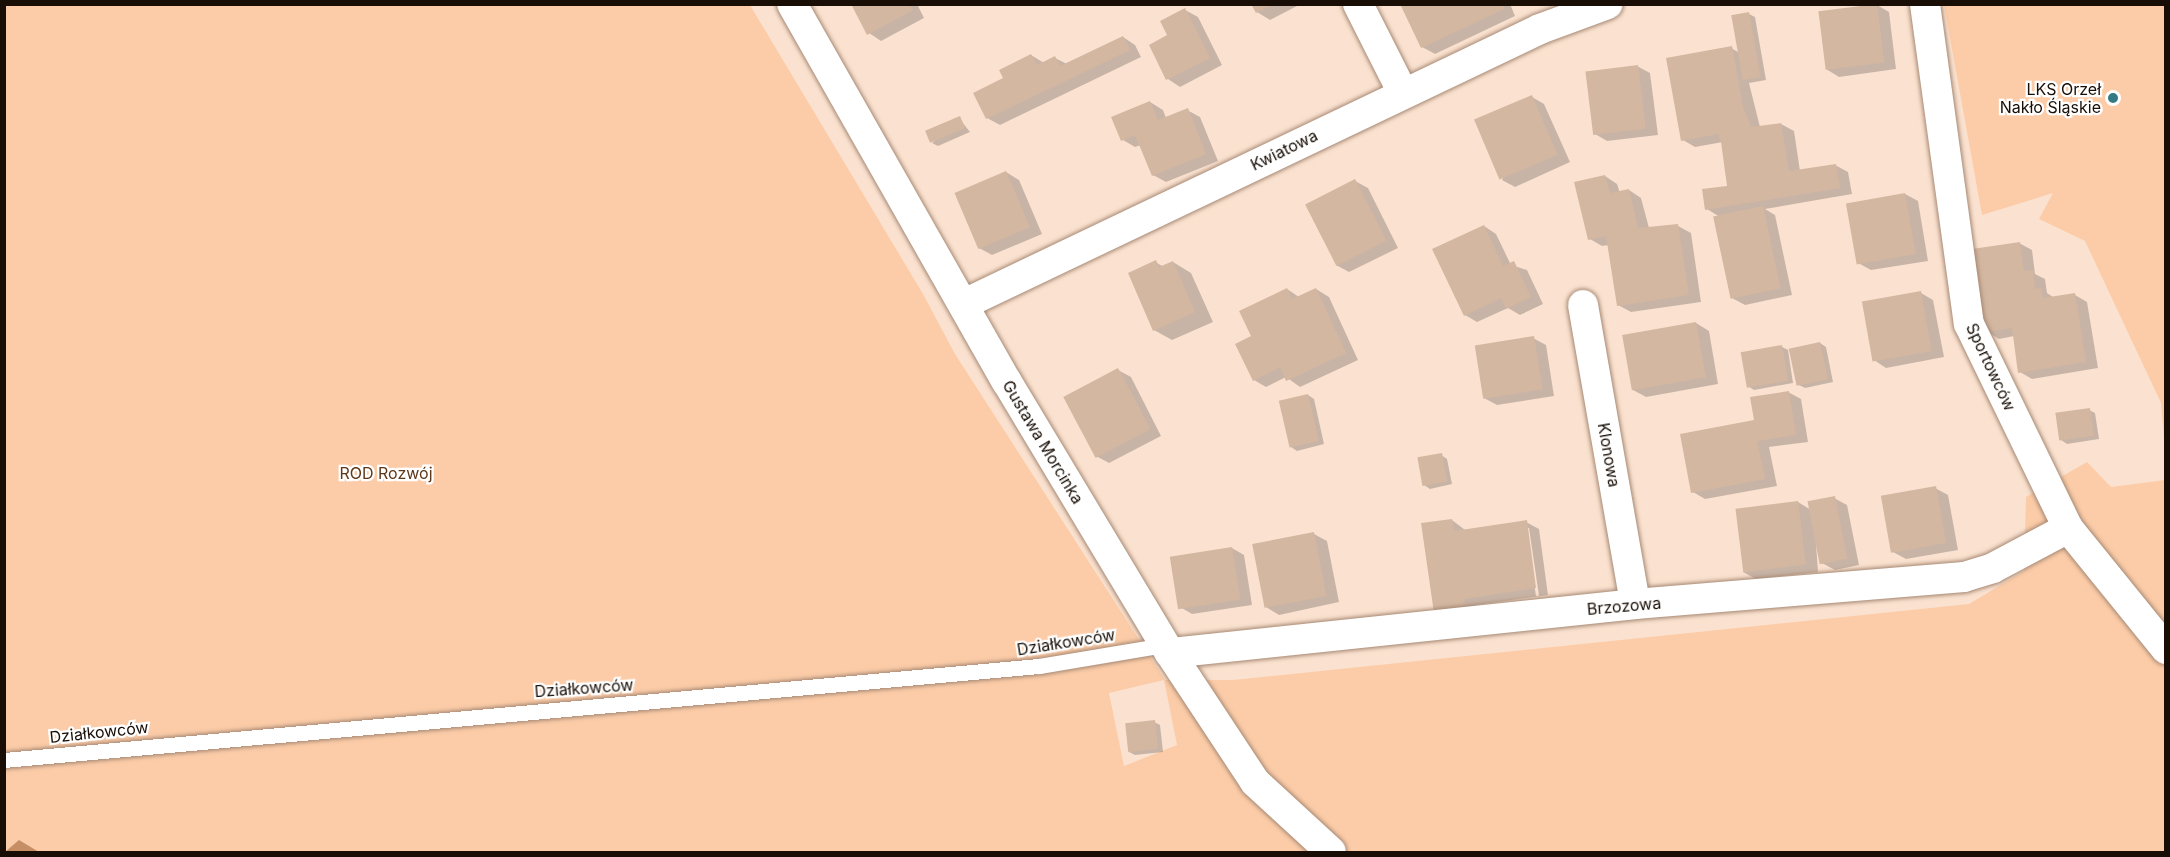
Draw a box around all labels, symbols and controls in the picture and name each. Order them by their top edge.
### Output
place label: LKS Orzeł Nakło Śląskie [2000,79,2101,117]
marker: LKS Orzeł Nakło Śląskie [2106,91,2120,105]
street label: Kwiatowa [1247,126,1321,174]
street label: Sportowców [1962,320,2020,414]
street label: Gustawa Morcinka [999,377,1087,507]
street label: Klonowa [1594,421,1624,489]
park label: ROD Rozwój [339,463,433,483]
street label: Brzozowa [1586,593,1662,619]
street label: Działkowców [1016,625,1116,659]
street label: Działkowców [534,675,634,701]
street label: Działkowców [49,717,149,747]

